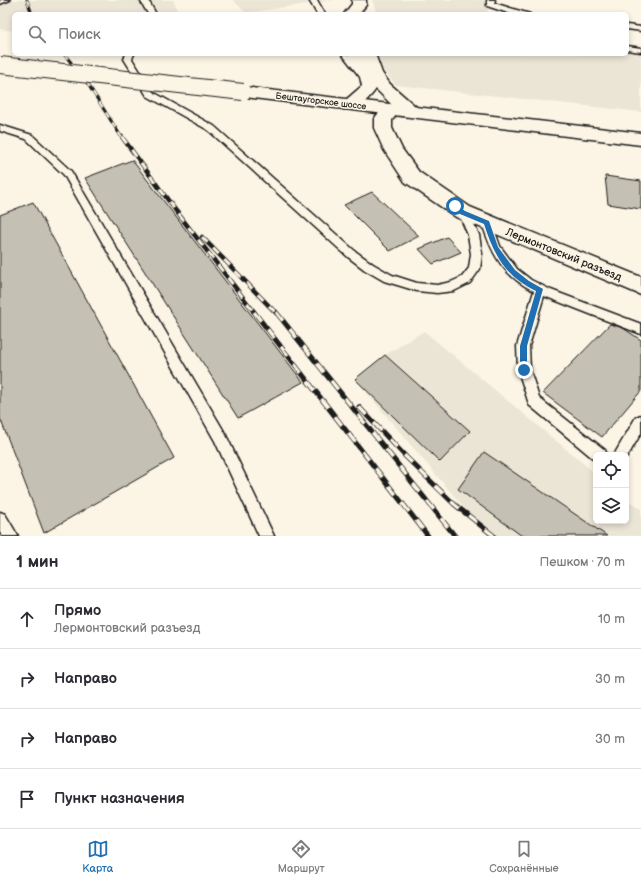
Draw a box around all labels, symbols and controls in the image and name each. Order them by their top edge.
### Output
search box [12,12,629,56]
icon: search [26,23,48,45]
text: Поиск [58,25,101,44]
street label: Бештаугорское шоссе [275,90,367,113]
route start [446,197,464,215]
street label: Лермонтовский разъезд [503,225,624,284]
route end [515,361,533,379]
map controls [593,452,629,524]
button: locate [593,452,629,488]
button: layers [593,488,629,524]
text: 1 мин [16,552,58,572]
text: Пешком · 70 m [540,554,625,570]
text: Прямо [54,601,101,620]
icon: ahead [16,608,38,630]
text: 10 m [598,611,625,627]
text: Лермонтовский разъезд [54,620,200,636]
icon: right [16,668,38,690]
text: Направо [54,669,117,688]
text: 30 m [595,671,625,687]
icon: right [16,728,38,750]
text: Направо [54,729,117,748]
text: 30 m [595,731,625,747]
icon: arrive [16,788,38,810]
text: Пункт назначения [54,789,185,808]
tab: Карта [82,838,113,875]
tab: Маршрут [278,838,325,875]
tab: Сохранённые [489,838,559,875]

